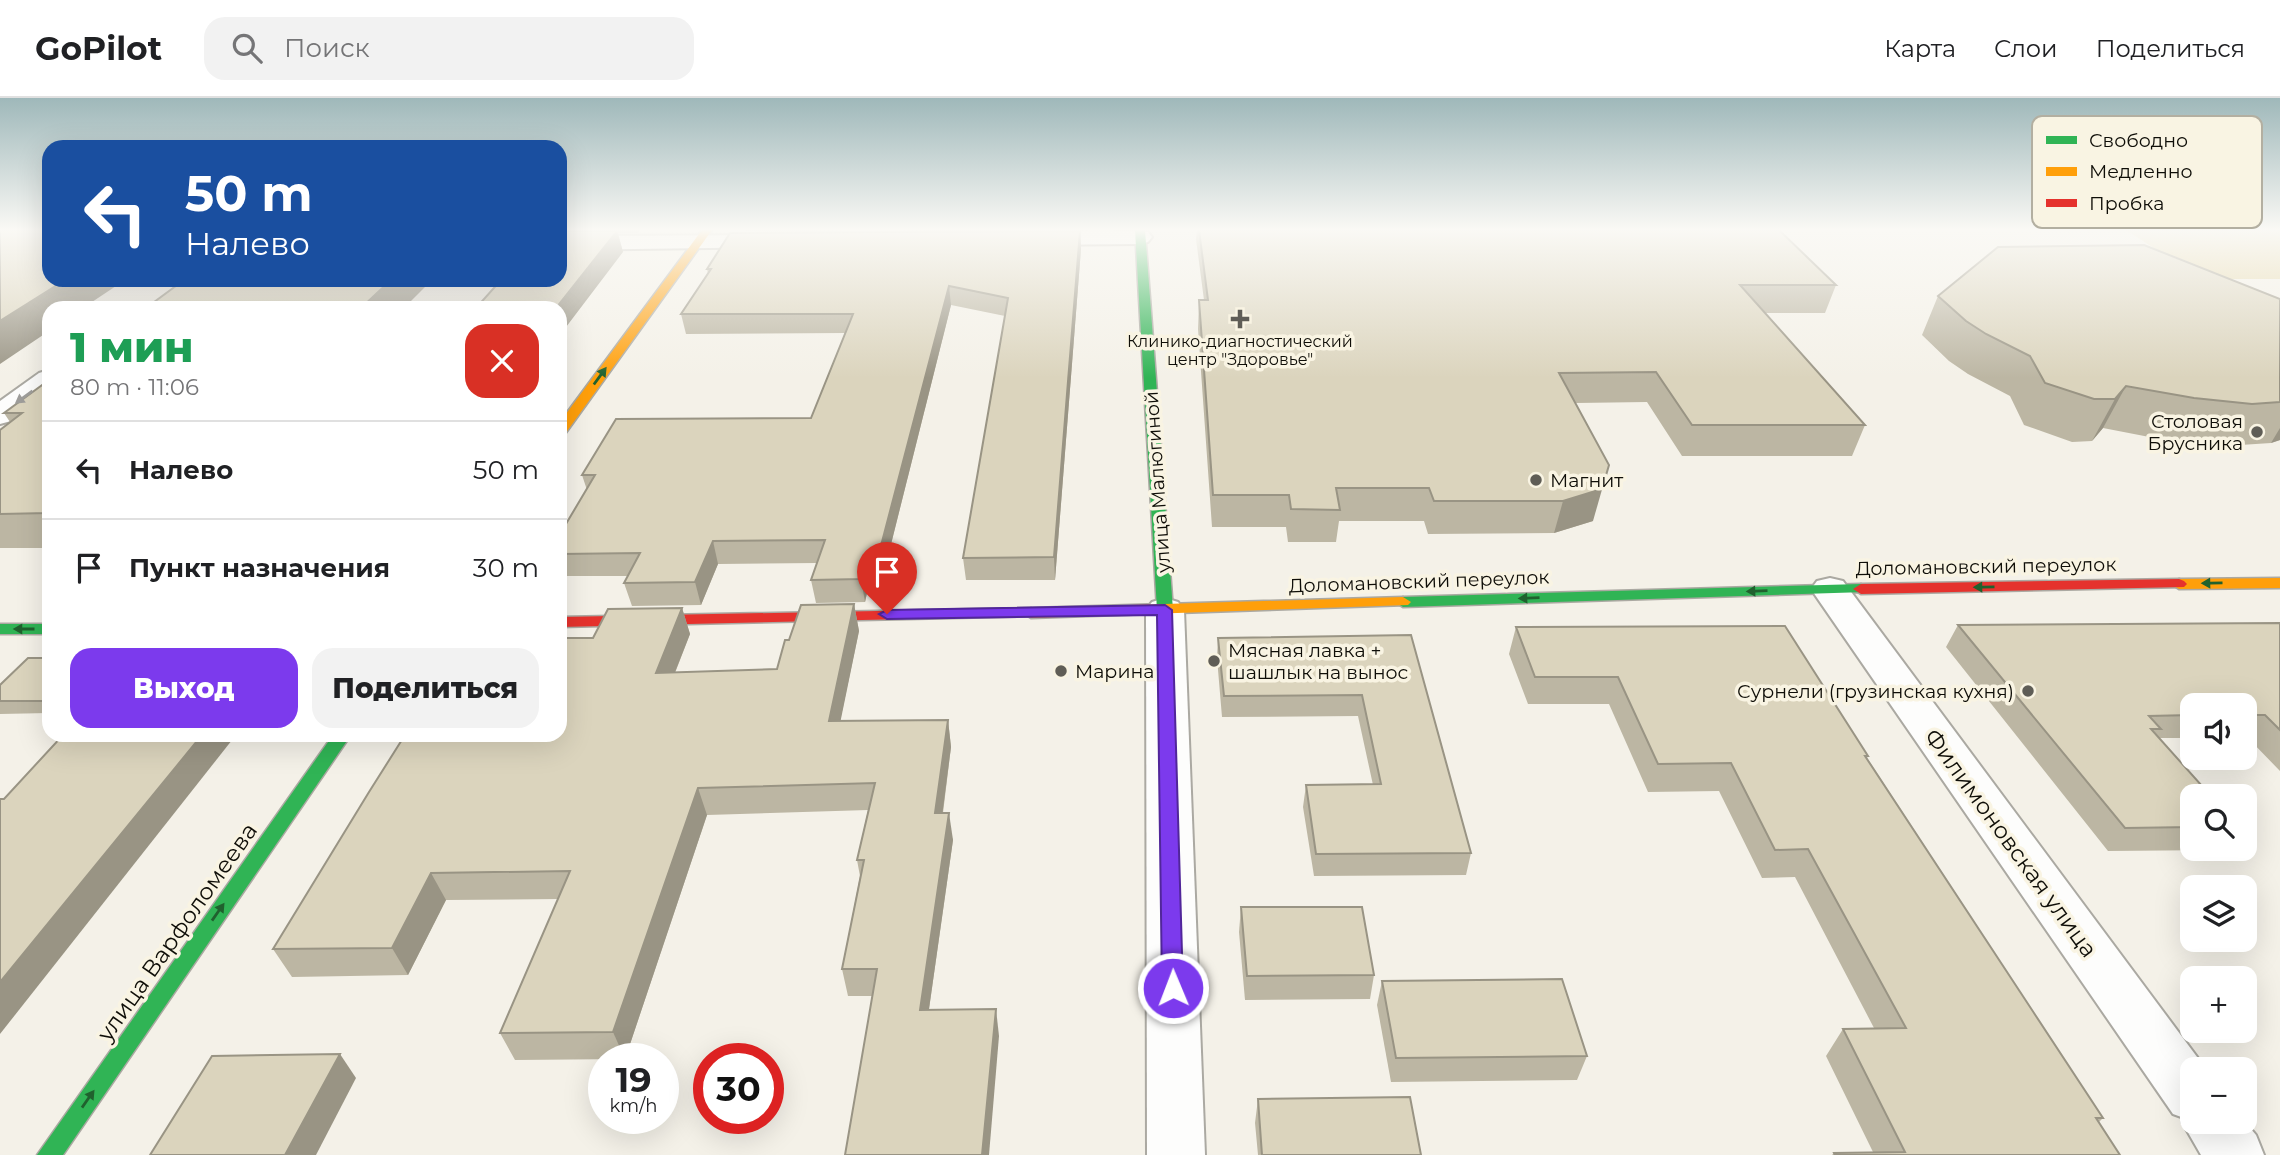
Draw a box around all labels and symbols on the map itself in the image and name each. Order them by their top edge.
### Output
legend [2032,116,2262,228]
text: Свободно [2089,129,2188,152]
text: Медленно [2089,160,2193,183]
text: Пробка [2089,192,2164,215]
marker: Клинико-диагностический центр "Здоровье" [1230,309,1250,329]
place label: Клинико-диагностический центр "Здоровье" [1127,332,1353,369]
one-way arrow [593,367,607,385]
one-way arrow [15,390,34,404]
street label: улица Малюгиной [1140,390,1175,575]
place label: Столовая Брусника [2148,410,2243,455]
marker: Столовая Брусника [2249,424,2265,440]
place label: Магнит [1550,469,1623,492]
marker: Магнит [1528,472,1544,488]
pin [857,542,917,614]
street label: Доломановский переулок [1855,553,2117,580]
street label: Доломановский переулок [1288,565,1550,598]
one-way arrow [2201,578,2223,589]
one-way arrow [1973,581,1995,592]
one-way arrow [1746,586,1768,597]
one-way arrow [1518,593,1540,604]
one-way arrow [13,623,35,635]
place label: Мясная лавка + шашлык на вынос [1228,639,1409,684]
marker: Мясная лавка + шашлык на вынос [1206,653,1222,669]
place label: Марина [1075,660,1154,683]
marker: Марина [1053,663,1069,679]
place label: Сурнели (грузинская кухня) [1737,680,2014,703]
marker: Сурнели (грузинская кухня) [2020,683,2036,699]
street label: Филимоновская улица [1919,723,2103,963]
street label: улица Варфоломеева [90,817,263,1047]
one-way arrow [211,903,225,921]
position arrow [1136,951,1210,1025]
speed limit sign: 30 [693,1043,784,1134]
one-way arrow [81,1090,95,1108]

